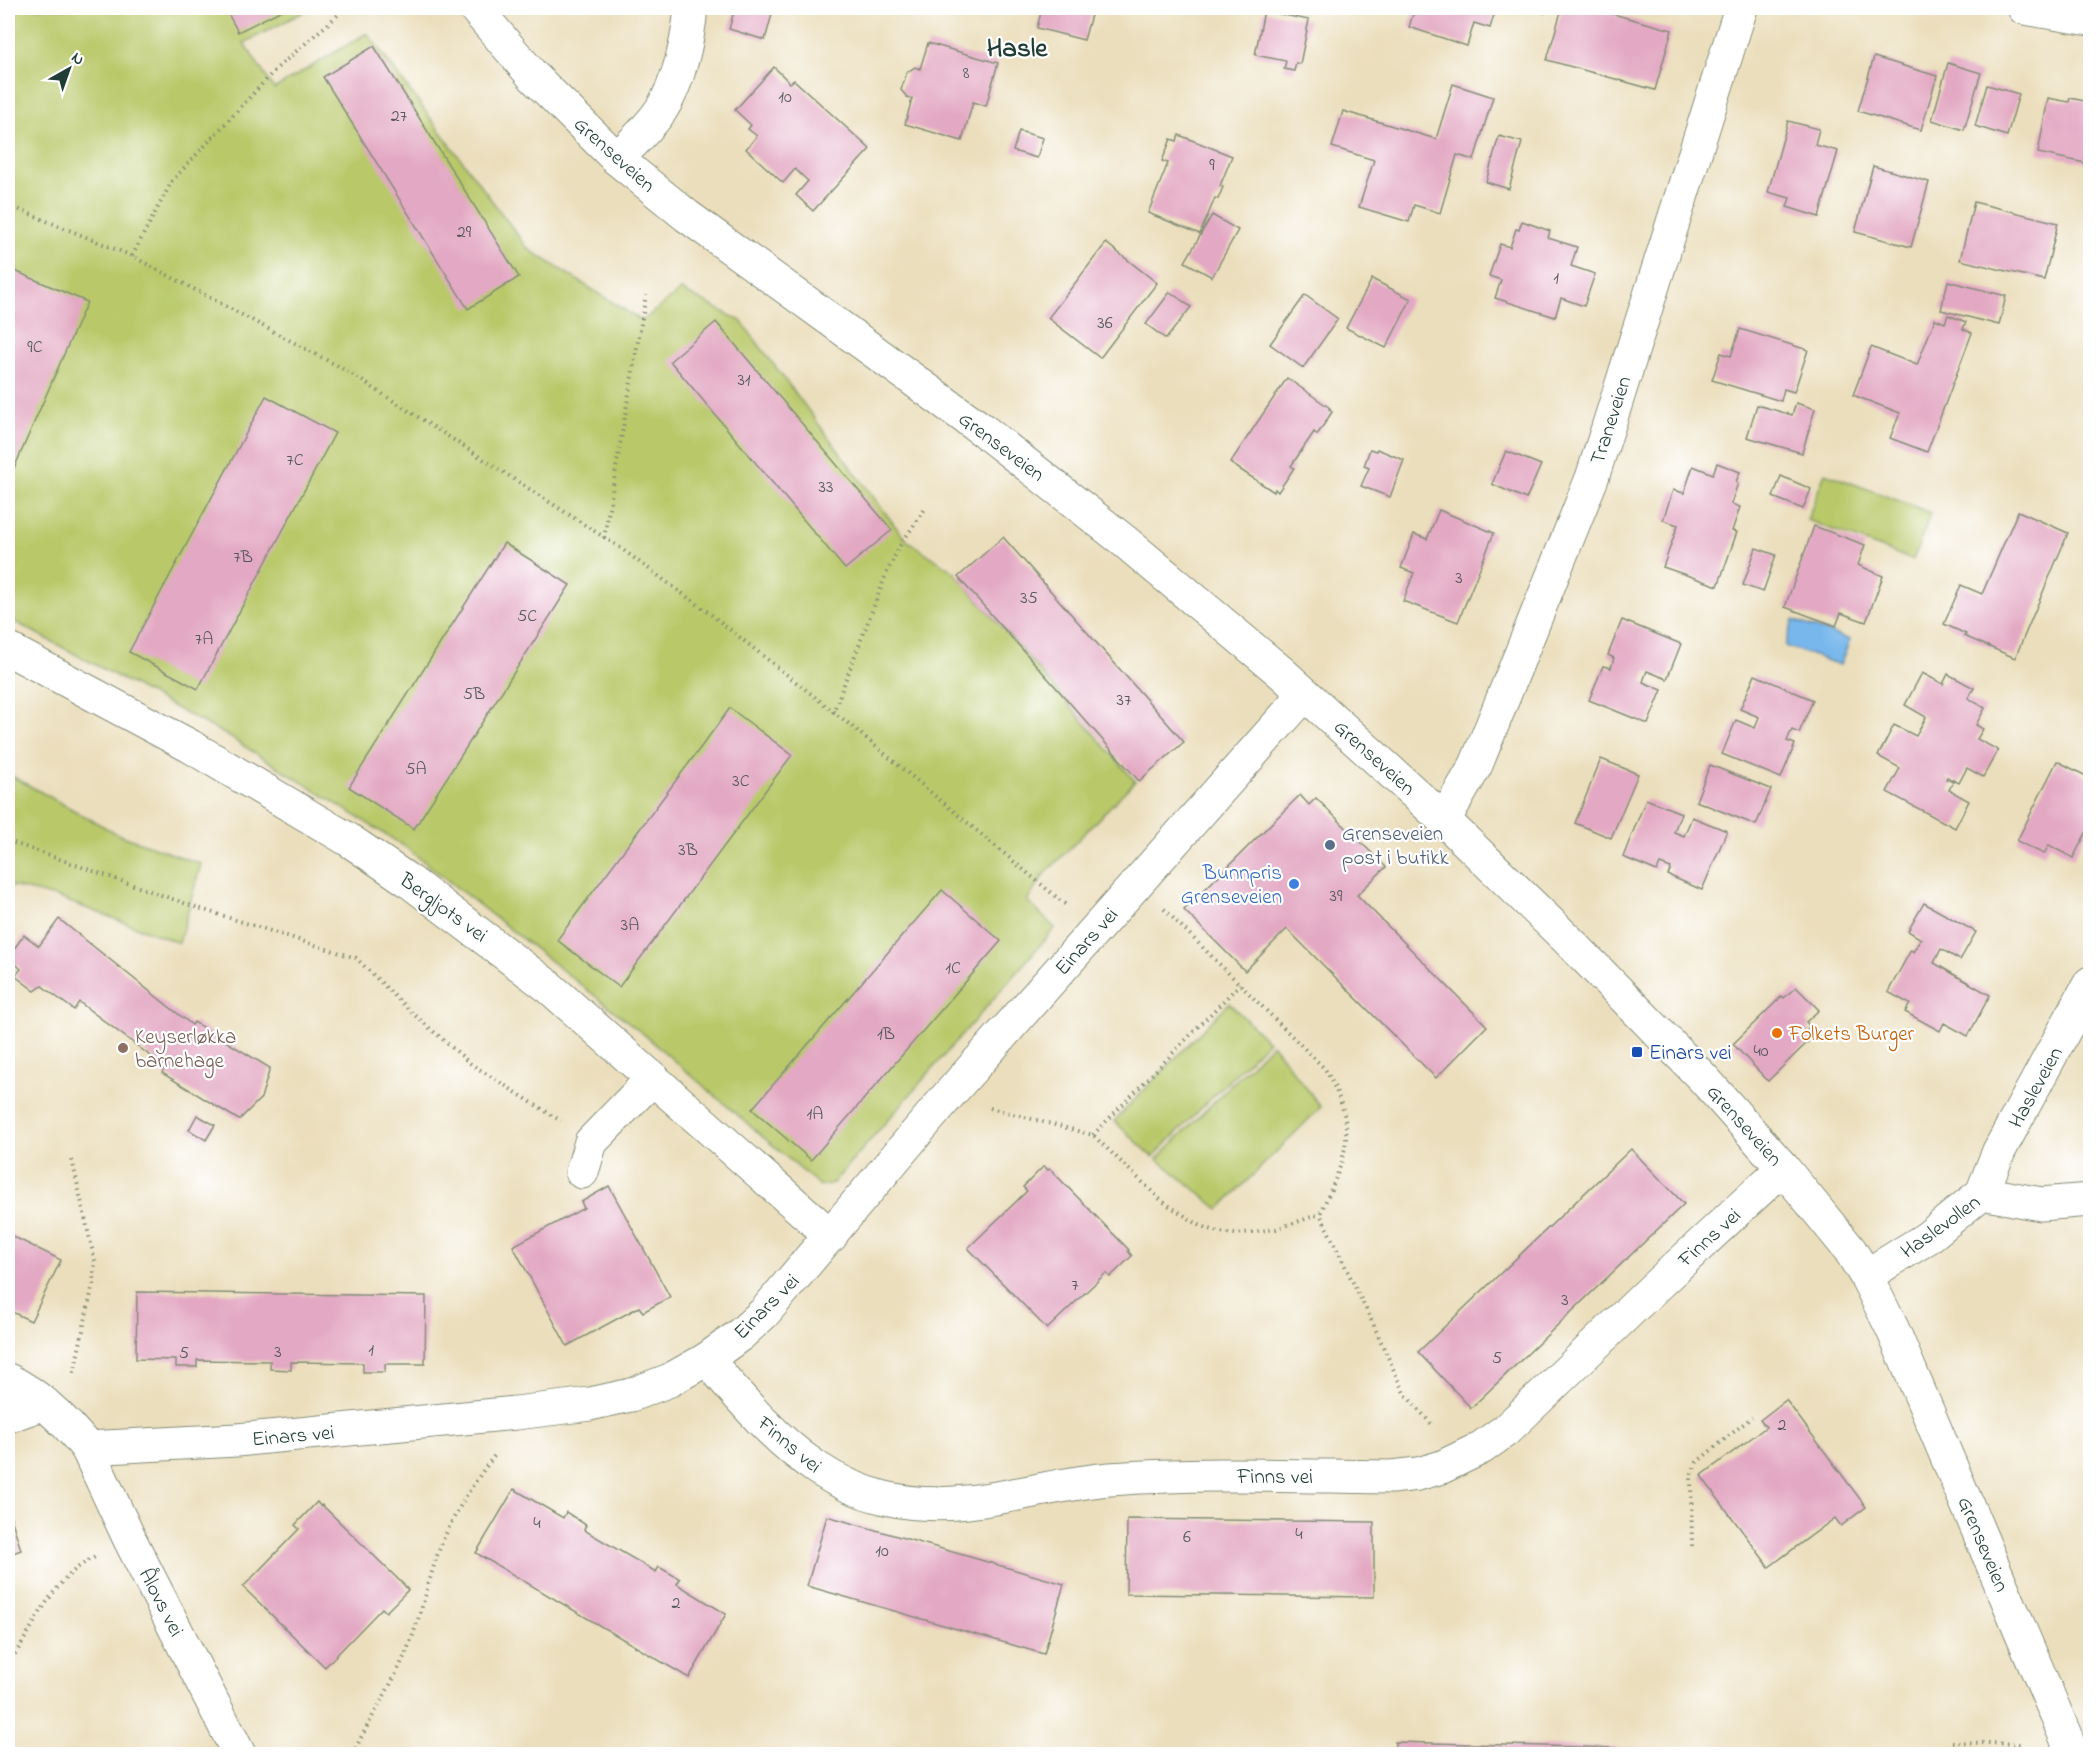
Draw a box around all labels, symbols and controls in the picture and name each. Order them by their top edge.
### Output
district label: Hasle [987,30,1048,69]
north arrow [39,39,99,99]
text: N [66,46,89,72]
house number: 8 [963,61,970,87]
house number: 10 [778,85,792,111]
house number: 27 [391,104,408,130]
street label: Grenseveien [566,110,661,201]
house number: 9 [1209,153,1215,179]
house number: 29 [457,220,472,246]
house number: 1 [1553,266,1559,292]
house number: 36 [1097,311,1113,337]
house number: 9C [27,335,43,361]
house number: 31 [737,368,751,394]
street label: Traneveien [1584,373,1640,469]
street label: Grenseveien [951,405,1050,490]
house number: 7C [286,448,304,474]
house number: 33 [819,475,833,501]
house number: 7B [233,545,253,571]
house number: 3 [1455,566,1463,592]
house number: 35 [1020,586,1038,612]
house number: 5C [517,604,537,630]
house number: 7A [195,627,213,653]
house number: 5B [463,682,485,708]
house number: 37 [1117,688,1132,714]
street label: Grenseveien [1326,713,1421,804]
house number: 5A [405,757,427,783]
house number: 3C [732,769,750,795]
place label: Grenseveien post i butikk [1342,820,1449,874]
house number: 3B [678,838,698,864]
marker: Grenseveien post i butikk [1323,838,1337,852]
place label: Bunnpris Grenseveien [1181,859,1282,913]
street label: Bergljots vei [391,866,493,952]
marker: Bunnpris Grenseveien [1287,877,1301,891]
house number: 39 [1330,884,1343,910]
street label: Einars vei [1049,902,1126,983]
house number: 3A [621,913,639,939]
house number: 1C [945,956,961,982]
place label: Folkets Burger [1788,1020,1915,1052]
house number: 1B [877,1022,895,1048]
place label: Keyserløkka barnehage [135,1023,236,1079]
marker: Folkets Burger [1770,1026,1784,1040]
place label: Einars vei [1649,1039,1732,1069]
house number: 40 [1753,1039,1769,1065]
marker: Keyserløkka barnehage [116,1041,130,1055]
street label: Hasleveien [2002,1042,2071,1134]
marker: Einars vei [1630,1045,1644,1059]
street label: Grenseveien [1698,1079,1789,1174]
house number: 1A [807,1102,823,1128]
street label: Haslevollen [1895,1188,1987,1267]
street label: Finns vei [1671,1202,1749,1276]
street label: Einars vei [728,1268,807,1347]
house number: 7 [1071,1273,1079,1299]
house number: 3 [1561,1288,1569,1314]
house number: 1 [368,1338,374,1364]
house number: 3 [274,1340,282,1366]
house number: 5 [179,1341,189,1367]
house number: 5 [1492,1346,1502,1372]
street label: Finns vei [749,1409,827,1481]
house number: 2 [1778,1413,1787,1439]
street label: Einars vei [251,1418,336,1456]
street label: Finns vei [1236,1463,1313,1493]
street label: Grenseveien [1949,1492,2016,1597]
house number: 4 [533,1511,541,1537]
house number: 4 [1295,1522,1303,1548]
house number: 6 [1183,1525,1191,1551]
house number: 10 [875,1539,889,1565]
street label: Ålovs vei [130,1563,191,1642]
house number: 2 [672,1591,681,1617]

